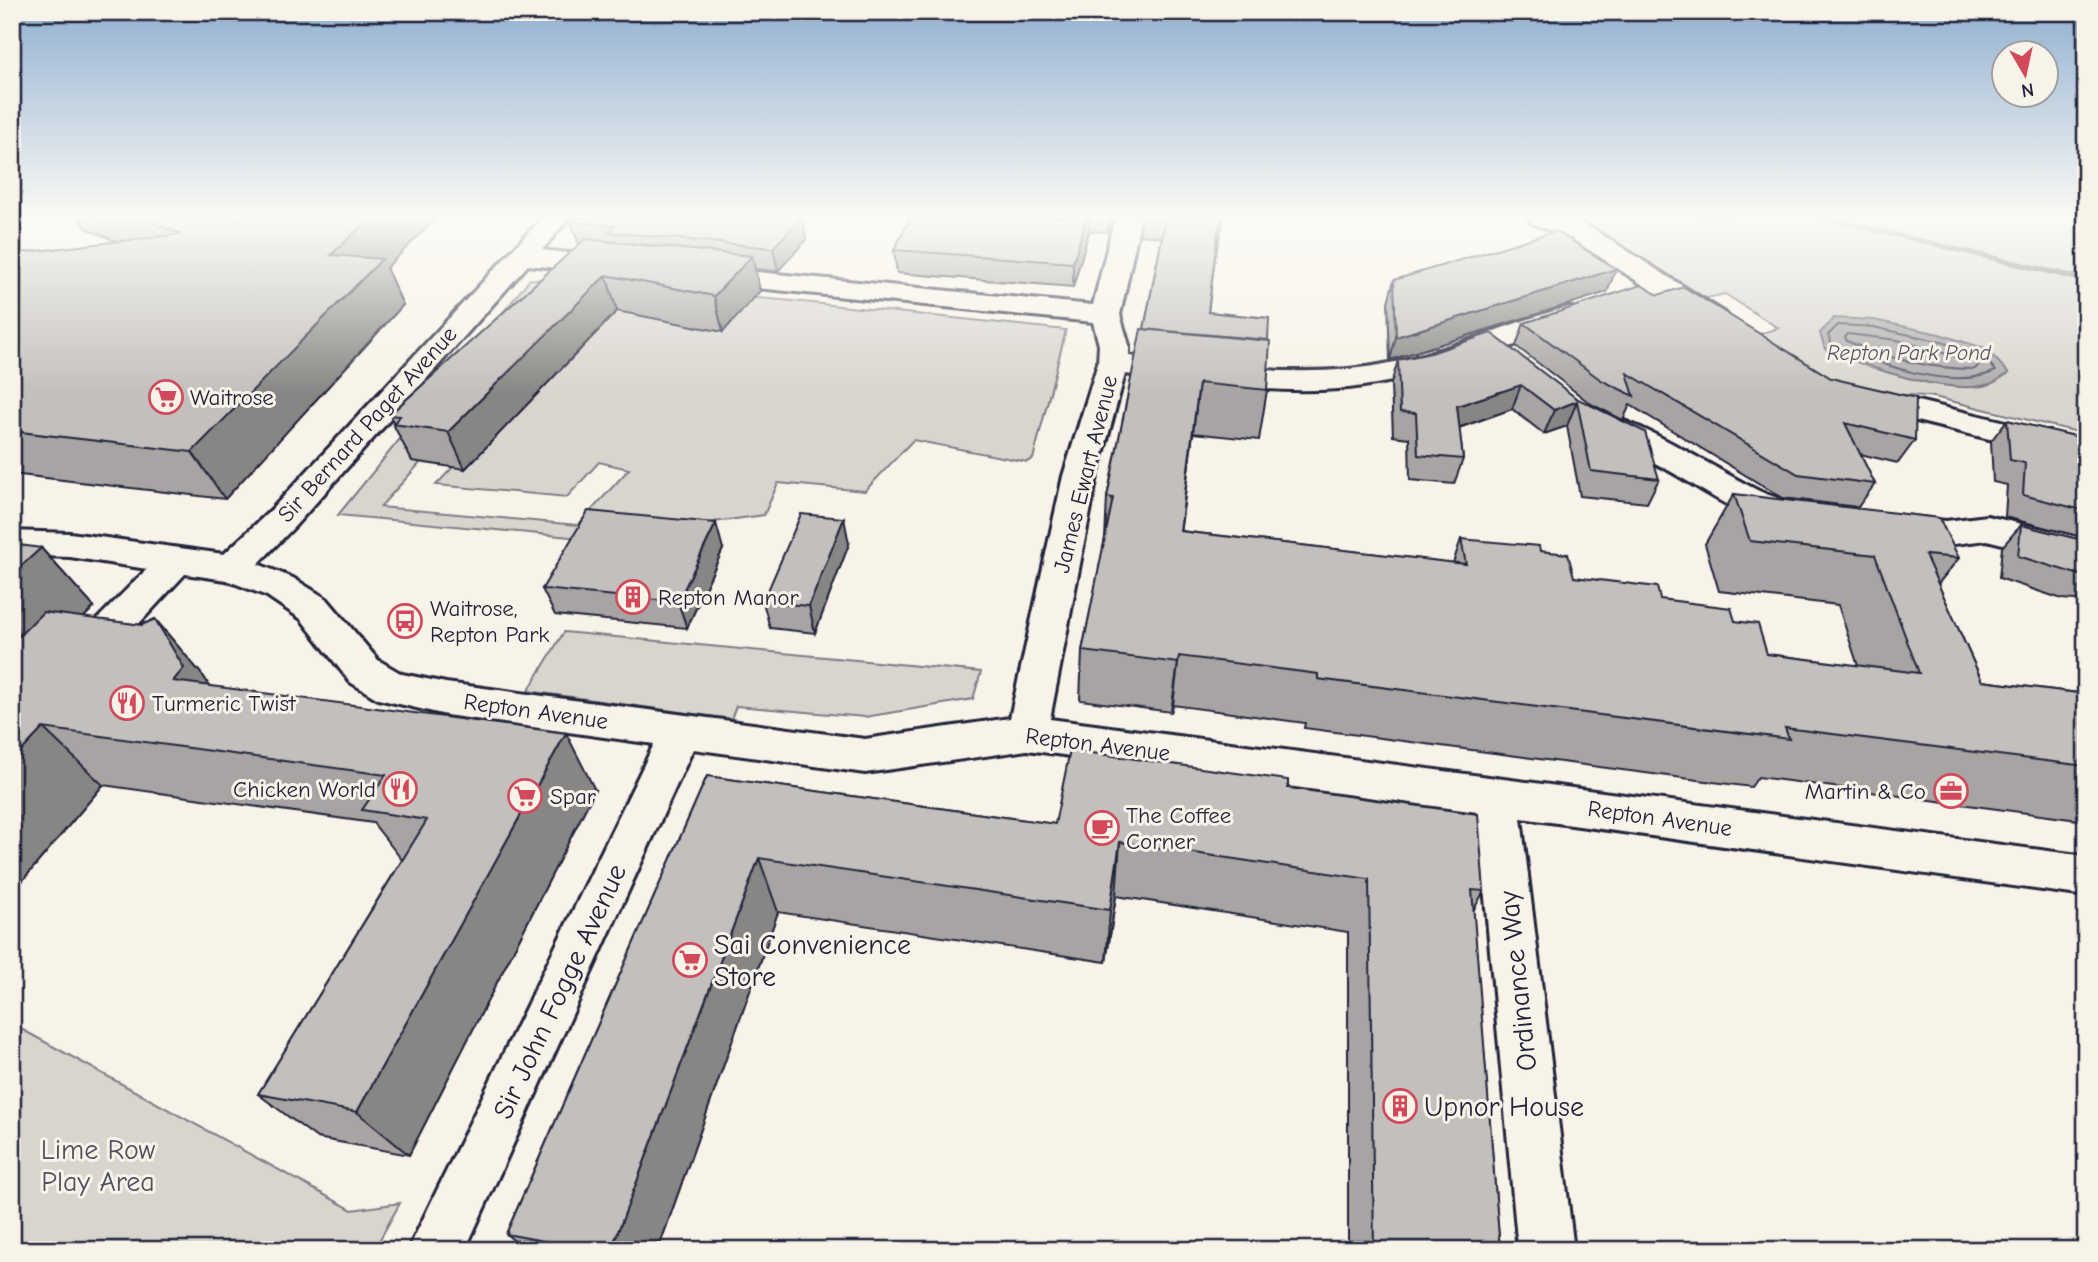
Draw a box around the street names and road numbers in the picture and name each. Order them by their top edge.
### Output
street label: Sir Bernard Paget Avenue [272,321,462,528]
street label: James Ewart Avenue [1048,373,1123,576]
street label: Repton Avenue [462,688,610,735]
street label: Repton Avenue [1024,722,1172,767]
street label: Repton Avenue [1586,795,1734,842]
street label: Sir John Fogge Avenue [487,859,633,1124]
street label: Ordinance Way [1493,889,1543,1073]

